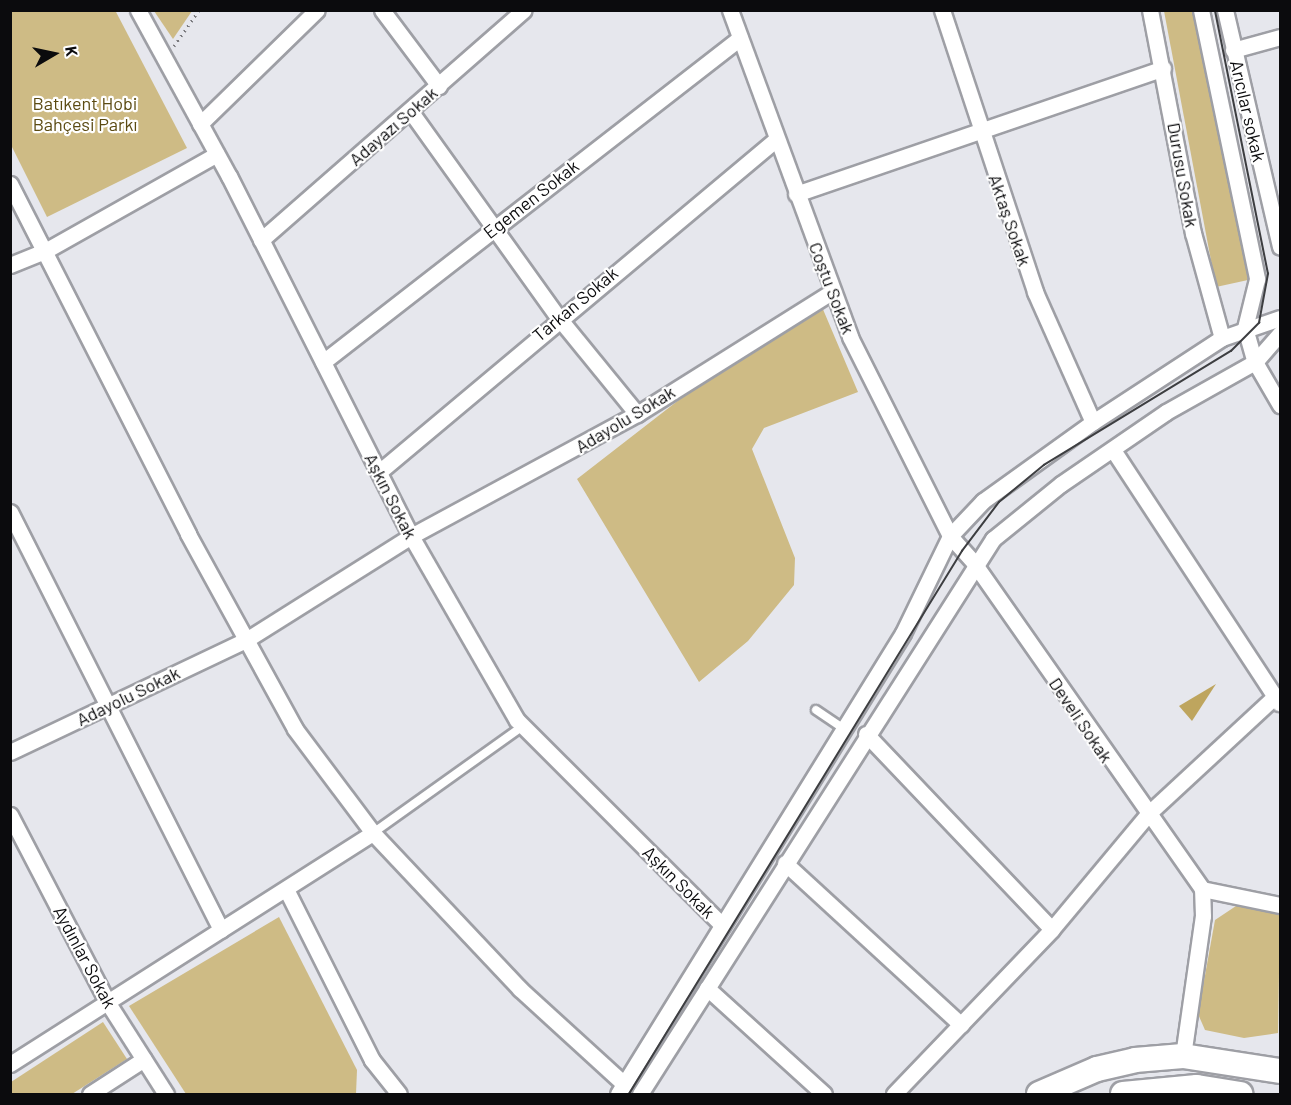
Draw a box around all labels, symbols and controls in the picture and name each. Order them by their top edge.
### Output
north arrow [24,24,84,84]
text: K [62,45,82,58]
street label: Arıcılar sokak [1226,58,1270,164]
street label: Adayazı Sokak [345,82,441,170]
park label: Batıkent Hobi Bahçesi Parkı [33,93,137,136]
street label: Durusu Sokak [1163,121,1203,229]
street label: Egemen Sokak [479,155,583,243]
street label: Aktaş Sokak [984,171,1036,269]
street label: Coştu Sokak [805,239,859,337]
street label: Tarkan Sokak [528,262,622,346]
street label: Adayolu Sokak [571,381,679,457]
street label: Aşkın Sokak [360,450,422,542]
street label: Adayolu Sokak [73,662,183,730]
street label: Develi Sokak [1045,673,1117,767]
street label: Aşkın Sokak [638,841,720,923]
street label: Aydınlar Sokak [49,902,121,1012]

